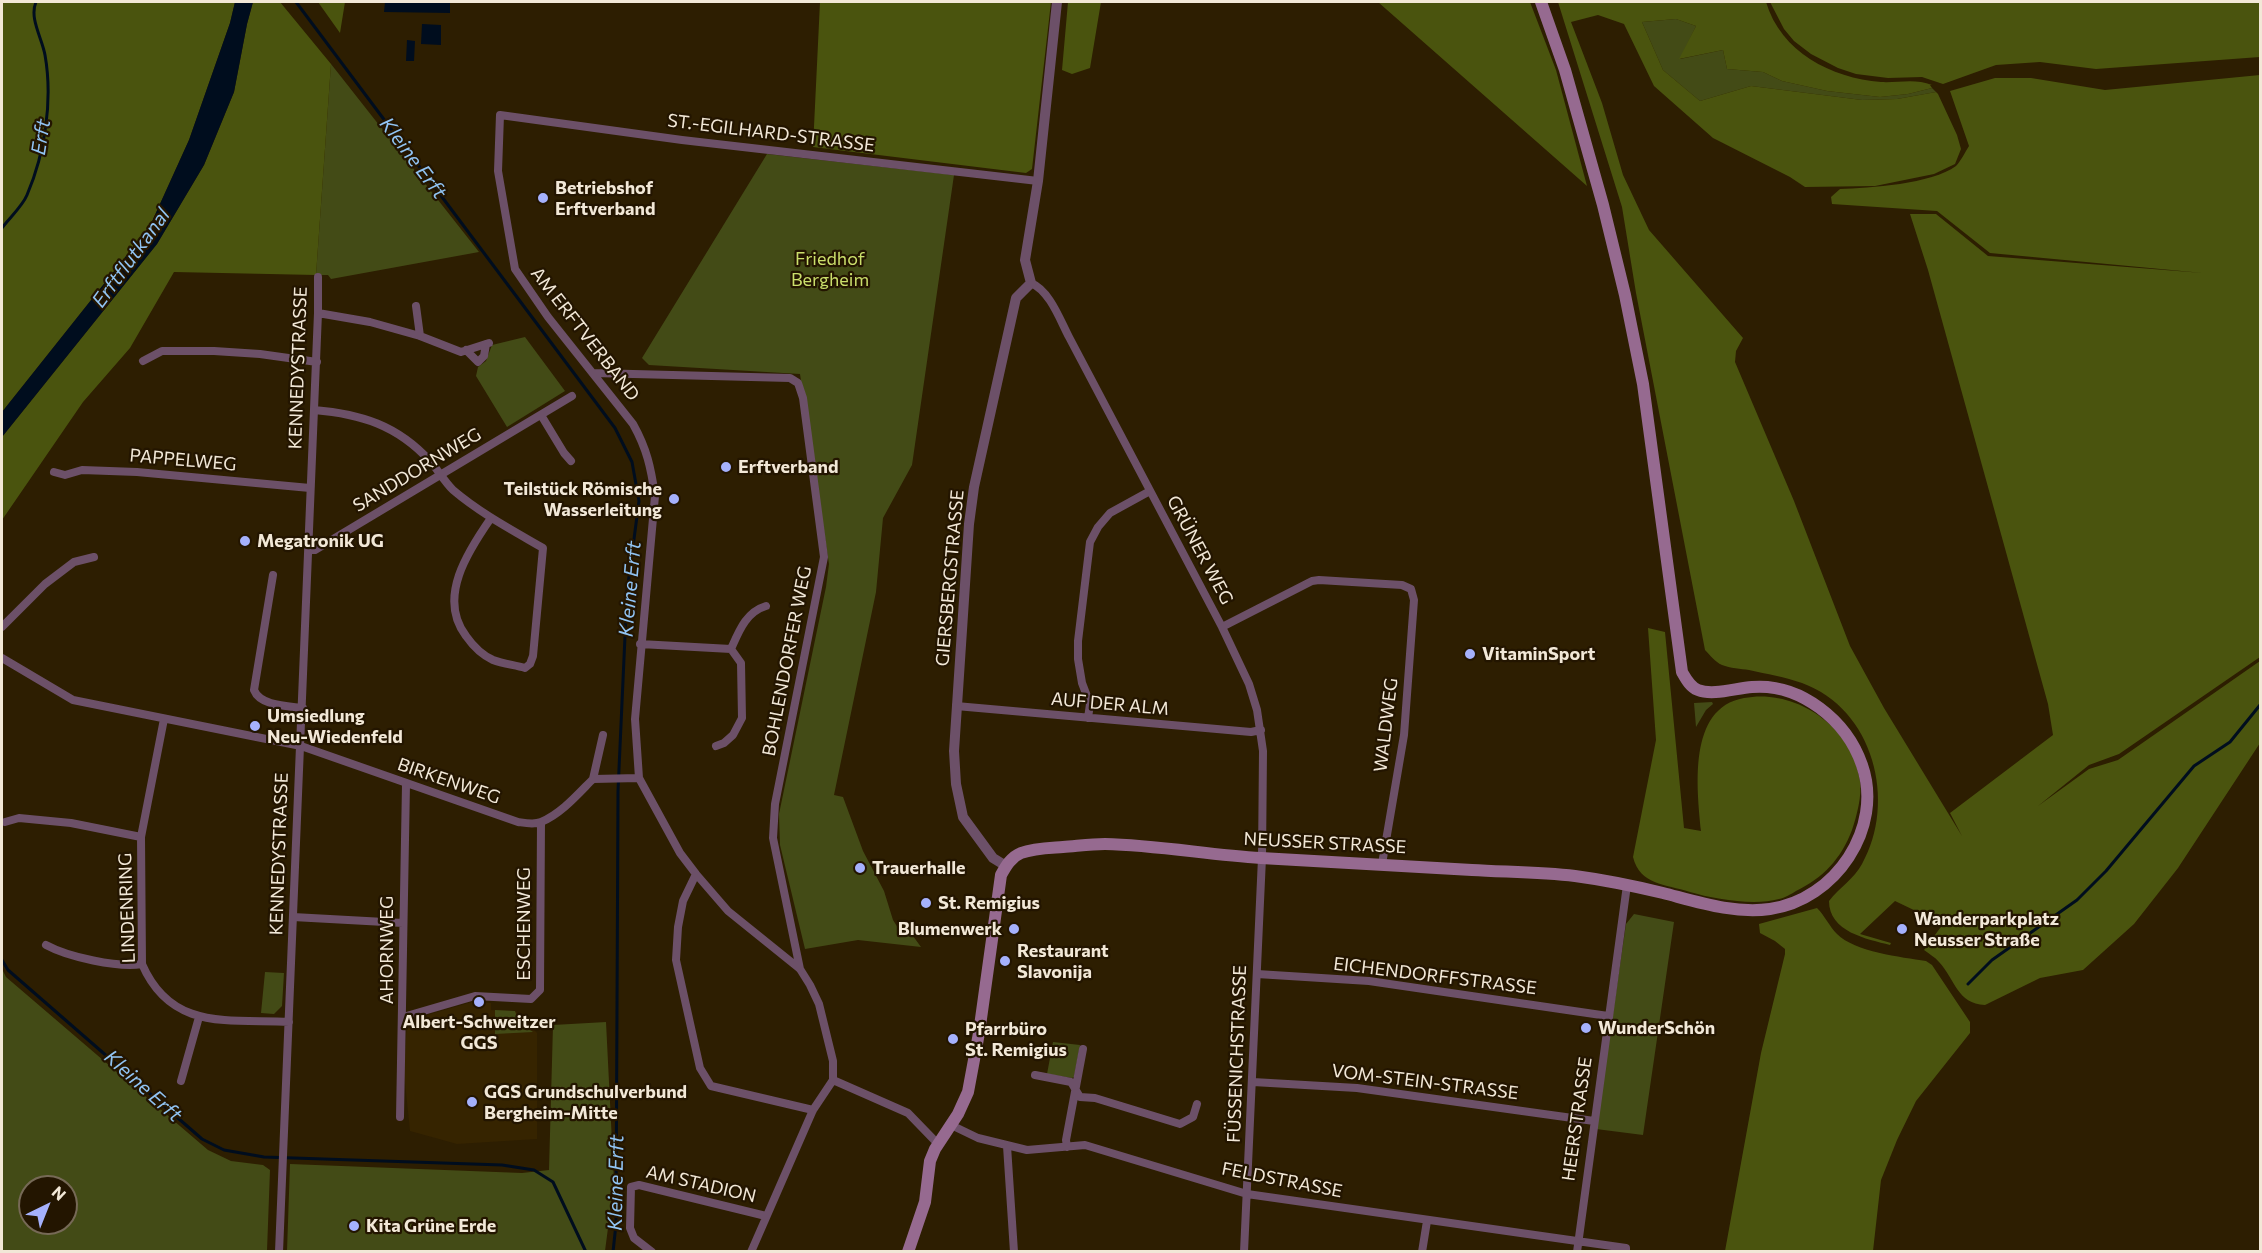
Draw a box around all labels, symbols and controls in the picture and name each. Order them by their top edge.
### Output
street label: ST.-EGILHARD-STRASSE [666,110,876,156]
water label: Kleine Erft [375,112,451,204]
water label: Erft [26,117,56,157]
place label: Betriebshof Erftverband [555,177,656,219]
marker: Betriebshof Erftverband [536,191,550,205]
water label: Erftflutkanal [87,204,175,312]
park label: Friedhof Bergheim [791,248,869,290]
street label: AM ERFTVERBAND [526,263,644,405]
street label: KENNEDYSTRASSE [284,286,312,450]
street label: SANDDORNWEG [349,423,485,517]
street label: PAPPELWEG [129,445,237,475]
place label: Erftverband [738,456,839,478]
marker: Erftverband [719,460,733,474]
place label: Teilstück Römische Wasserleitung [503,478,662,520]
street label: GIERSBERGSTRASSE [932,489,968,667]
marker: Teilstück Römische Wasserleitung [667,492,681,506]
street label: GRÜNER WEG [1162,492,1238,608]
place label: Megatronik UG [257,530,384,552]
marker: Megatronik UG [238,534,252,548]
water label: Kleine Erft [614,540,646,638]
street label: BOHLENDORFER WEG [758,564,816,758]
place label: VitaminSport [1482,643,1595,665]
marker: VitaminSport [1463,647,1477,661]
street label: WALDWEG [1369,677,1403,773]
street label: AUF DER ALM [1050,688,1170,720]
place label: Umsiedlung Neu-Wiedenfeld [267,705,403,748]
marker: Umsiedlung Neu-Wiedenfeld [248,719,262,733]
street label: BIRKENWEG [395,753,503,809]
street label: KENNEDYSTRASSE [265,772,293,936]
street label: NEUSSER STRASSE [1243,828,1407,858]
street label: LINDENRING [114,853,140,963]
place label: Trauerhalle [872,857,966,879]
marker: Trauerhalle [853,861,867,875]
street label: ESCHENWEG [513,867,535,981]
place label: St. Remigius [938,892,1040,914]
street label: AHORNWEG [376,896,398,1004]
marker: St. Remigius [919,896,933,910]
place label: Wanderparkplatz Neusser Straße [1914,908,2059,950]
place label: Blumenwerk [898,918,1002,940]
marker: Blumenwerk [1007,922,1021,936]
marker: Wanderparkplatz Neusser Straße [1895,922,1909,936]
place label: Restaurant Slavonija [1017,940,1109,982]
street label: EICHENDORFFSTRASSE [1332,953,1538,999]
marker: Restaurant Slavonija [998,954,1012,968]
street label: FÜSSENICHSTRASSE [1223,965,1251,1143]
marker: Albert-Schweitzer GGS [472,995,486,1009]
place label: Albert-Schweitzer GGS [402,1011,556,1054]
place label: WunderSchön [1598,1017,1715,1039]
place label: Pfarrbüro St. Remigius [965,1018,1067,1060]
marker: WunderSchön [1579,1021,1593,1035]
marker: Pfarrbüro St. Remigius [946,1032,960,1046]
water label: Kleine Erft [99,1045,187,1127]
street label: HEERSTRASSE [1558,1056,1596,1182]
street label: VOM-STEIN-STRASSE [1330,1060,1520,1104]
place label: GGS Grundschulverbund Bergheim-Mitte [484,1081,687,1124]
marker: GGS Grundschulverbund Bergheim-Mitte [465,1095,479,1109]
water label: Kleine Erft [603,1135,629,1231]
street label: FELDSTRASSE [1220,1158,1344,1202]
street label: AM STADION [644,1161,758,1207]
north arrow [18,1175,78,1235]
text: N [48,1182,70,1204]
place label: Kita Grüne Erde [366,1215,496,1237]
marker: Kita Grüne Erde [347,1219,361,1233]

